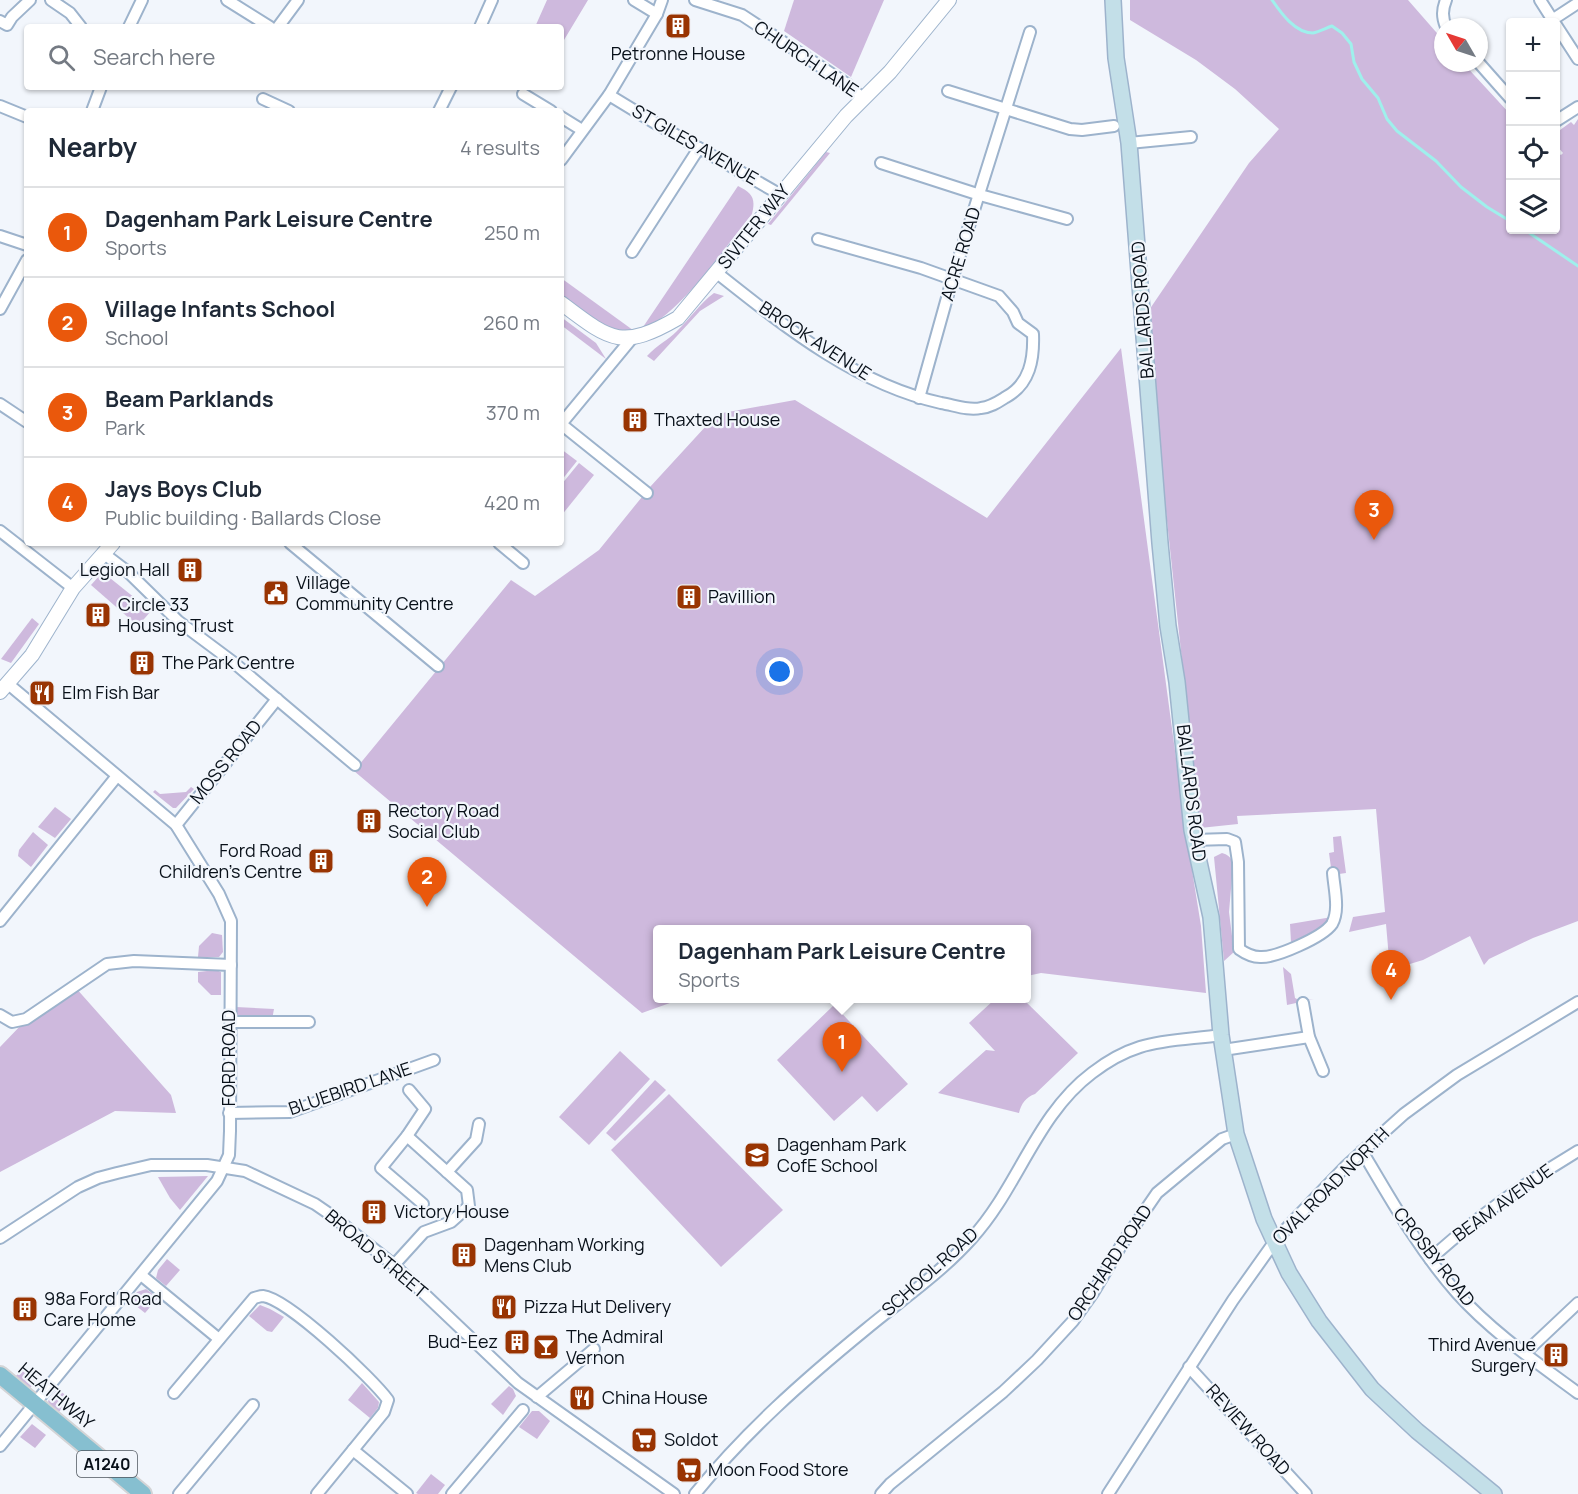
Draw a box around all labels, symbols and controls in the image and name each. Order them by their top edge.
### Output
building icon: Petronne House [663,11,693,41]
street label: CHURCH LANE [750,14,863,102]
north arrow [1434,18,1488,72]
map controls [1506,18,1560,234]
button: + [1506,18,1560,72]
search box [24,24,564,90]
icon: search [45,41,78,74]
place label: Petronne House [611,41,745,65]
text: Search here [93,42,215,72]
button: − [1506,72,1560,126]
street label: ST GILES AVENUE [628,98,763,190]
button: locate [1506,126,1560,180]
text: Nearby [48,129,137,165]
text: 4 results [460,134,540,161]
street label: SIVITER WAY [712,178,795,274]
button: layers [1506,180,1560,234]
text: Dagenham Park Leisure Centre [105,204,433,234]
street label: ACRE ROAD [934,204,986,303]
text: 1 [63,219,72,246]
text: 250 m [484,219,540,246]
text: Sports [105,234,167,261]
street label: BALLARDS ROAD [1125,240,1159,380]
text: Village Infants School [105,294,335,324]
street label: BROOK AVENUE [755,295,876,385]
text: 2 [62,309,73,336]
text: 260 m [483,309,540,336]
text: School [105,324,169,351]
text: Beam Parklands [105,384,274,414]
text: 3 [62,399,73,426]
text: 370 m [486,399,540,426]
building icon: Thaxted House [620,405,650,435]
place label: Thaxted House [654,407,780,431]
text: Park [105,414,145,441]
text: Jays Boys Club [105,474,262,504]
text: 4 [61,489,74,516]
text: 420 m [484,489,540,516]
pin: 3 [1354,490,1394,540]
text: Public building · Ballards Close [105,504,381,531]
building icon: Legion Hall [175,555,205,585]
place label: Legion Hall [80,557,170,581]
place label: Village Community Centre [296,570,454,615]
public building icon: Village Community Centre [261,578,291,608]
building icon: Pavillion [674,582,704,612]
place label: Pavillion [708,584,775,608]
place label: Circle 33 Housing Trust [118,592,234,637]
building icon: Circle 33 Housing Trust [83,600,113,630]
building icon: The Park Centre [127,648,157,678]
place label: The Park Centre [162,650,295,674]
your location [765,657,794,686]
restaurant icon: Elm Fish Bar [27,678,57,708]
place label: Elm Fish Bar [62,680,160,704]
street label: MOSS ROAD [184,714,267,808]
street label: BALLARDS ROAD [1172,723,1212,863]
place label: Rectory Road Social Club [388,798,499,843]
building icon: Rectory Road Social Club [354,806,384,836]
place label: Ford Road Children's Centre [159,838,302,883]
building icon: Ford Road Children's Centre [306,846,336,876]
pin: 2 [408,858,446,907]
popup [653,925,1031,1003]
text: Dagenham Park Leisure Centre [678,936,1006,966]
pin: 4 [1372,950,1410,1000]
text: Sports [678,966,740,993]
street label: FORD ROAD [216,1010,240,1106]
pin: 1 [822,1022,862,1072]
street label: BLUEBIRD LANE [285,1056,414,1120]
street label: OVAL ROAD NORTH [1267,1122,1394,1249]
place label: Dagenham Park CofE School [777,1132,907,1177]
school or university icon: Dagenham Park CofE School [742,1140,772,1170]
street label: BEAM AVENUE [1448,1158,1557,1247]
building icon: Victory House [359,1197,389,1227]
place label: Victory House [394,1199,509,1223]
street label: ORCHARD ROAD [1061,1200,1157,1325]
street label: CROSBY ROAD [1389,1202,1481,1311]
street label: BROAD STREET [320,1203,433,1303]
street label: SCHOOL ROAD [876,1222,983,1321]
place label: Dagenham Working Mens Club [484,1232,645,1277]
building icon: Dagenham Working Mens Club [449,1240,479,1270]
place label: 98a Ford Road Care Home [44,1286,162,1331]
restaurant icon: Pizza Hut Delivery [489,1292,519,1322]
building icon: 98a Ford Road Care Home [10,1294,40,1324]
place label: Pizza Hut Delivery [524,1294,672,1318]
place label: The Admiral Vernon [566,1324,663,1369]
building icon: Bud-Eez [502,1327,532,1357]
place label: Bud-Eez [428,1329,498,1353]
bar icon: The Admiral Vernon [531,1332,561,1362]
place label: Third Avenue Surgery [1428,1332,1536,1377]
building icon: Third Avenue Surgery [1541,1340,1571,1370]
street label: HEATHWAY [14,1357,100,1435]
street label: REVIEW ROAD [1201,1379,1296,1480]
restaurant icon: China House [567,1383,597,1413]
place label: China House [602,1385,708,1409]
supermarket icon: Soldot [629,1425,659,1455]
place label: Soldot [664,1427,718,1451]
road number: A1240 [77,1451,137,1477]
supermarket icon: Moon Food Store [674,1455,704,1485]
place label: Moon Food Store [708,1457,849,1481]

